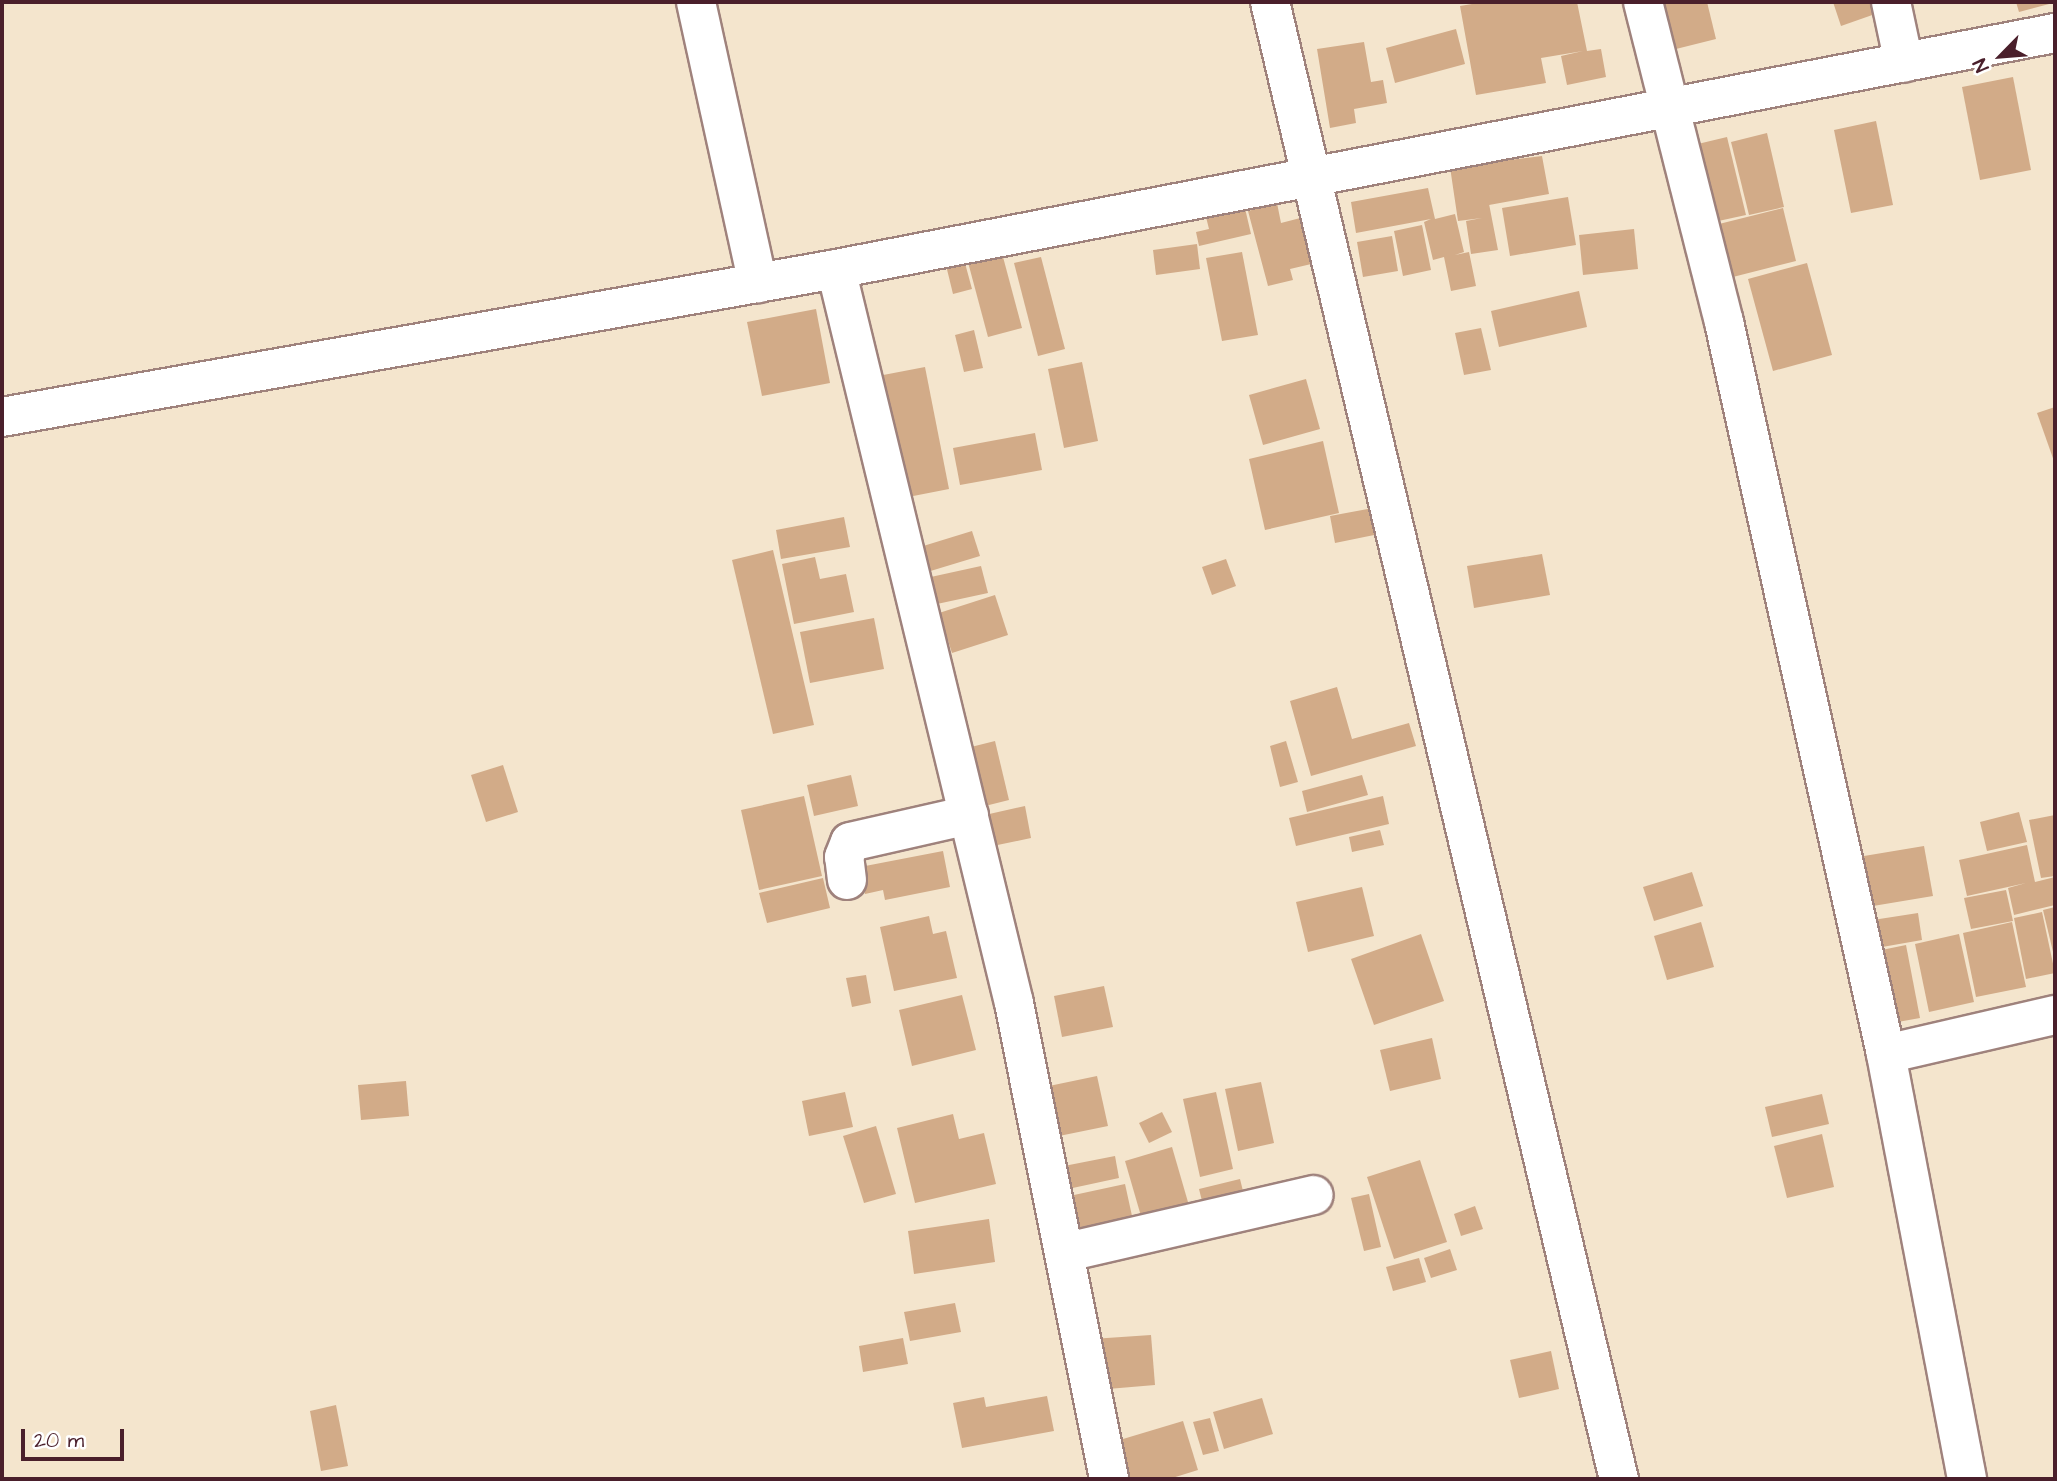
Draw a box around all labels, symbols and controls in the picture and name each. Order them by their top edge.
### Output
north arrow [1966,21,2036,91]
text: N [1967,54,1996,76]
scale bar [24,1414,128,1458]
text: 20 m [34,1426,84,1455]

